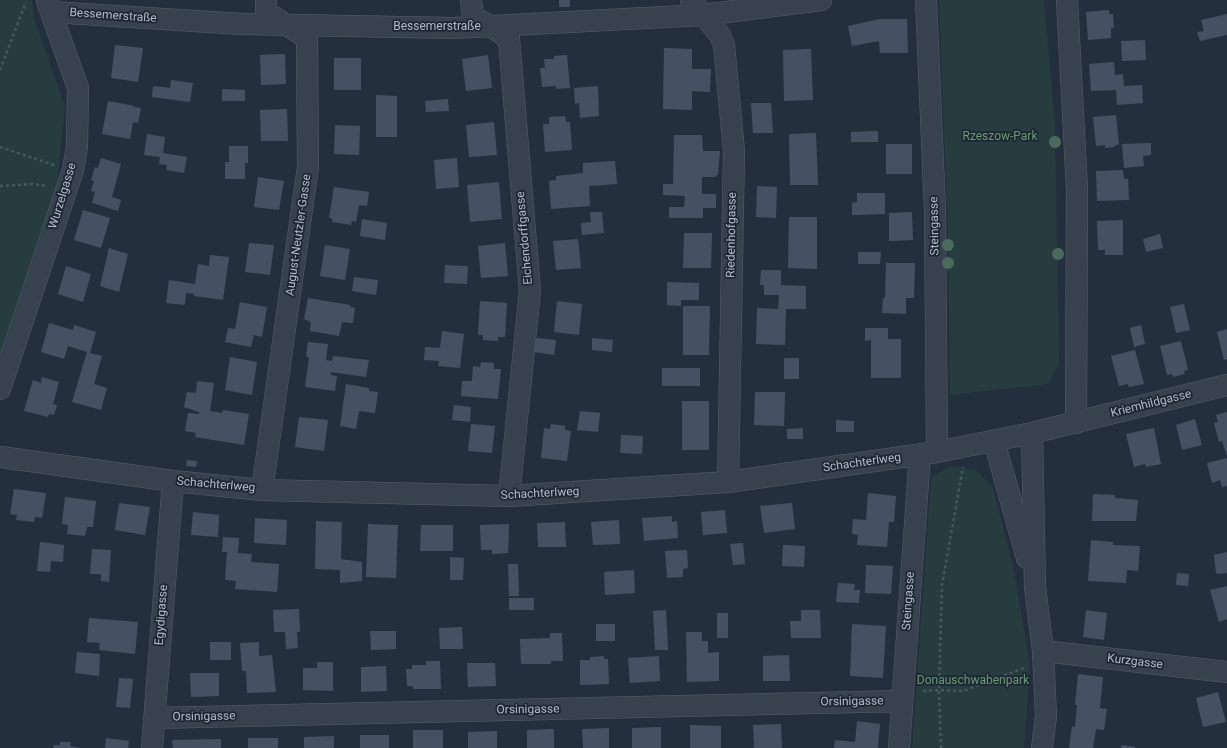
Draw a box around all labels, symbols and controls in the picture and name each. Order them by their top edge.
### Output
street label: Bessemerstraße [69,6,157,26]
street label: Bessemerstraße [393,20,481,34]
park label: Rzeszow-Park [962,130,1038,144]
street label: Wurzelgasse [46,161,80,231]
street label: August-Neutzler-Gasse [283,173,315,297]
street label: Eichendorffgasse [514,191,536,285]
street label: Riedenhofgasse [724,192,740,278]
street label: Steingasse [927,196,943,256]
street label: Kriemhildgasse [1109,387,1193,421]
street label: Schachterlweg [822,450,902,476]
street label: Schachterlweg [176,474,256,496]
street label: Schachterlweg [500,485,580,503]
street label: Steingasse [900,571,918,631]
street label: Egydigasse [153,584,171,646]
street label: Kurzgasse [1106,651,1164,673]
park label: Donauschwabenpark [917,674,1029,688]
street label: Orsinigasse [820,694,884,710]
street label: Orsinigasse [496,702,560,718]
street label: Orsinigasse [172,709,236,725]

